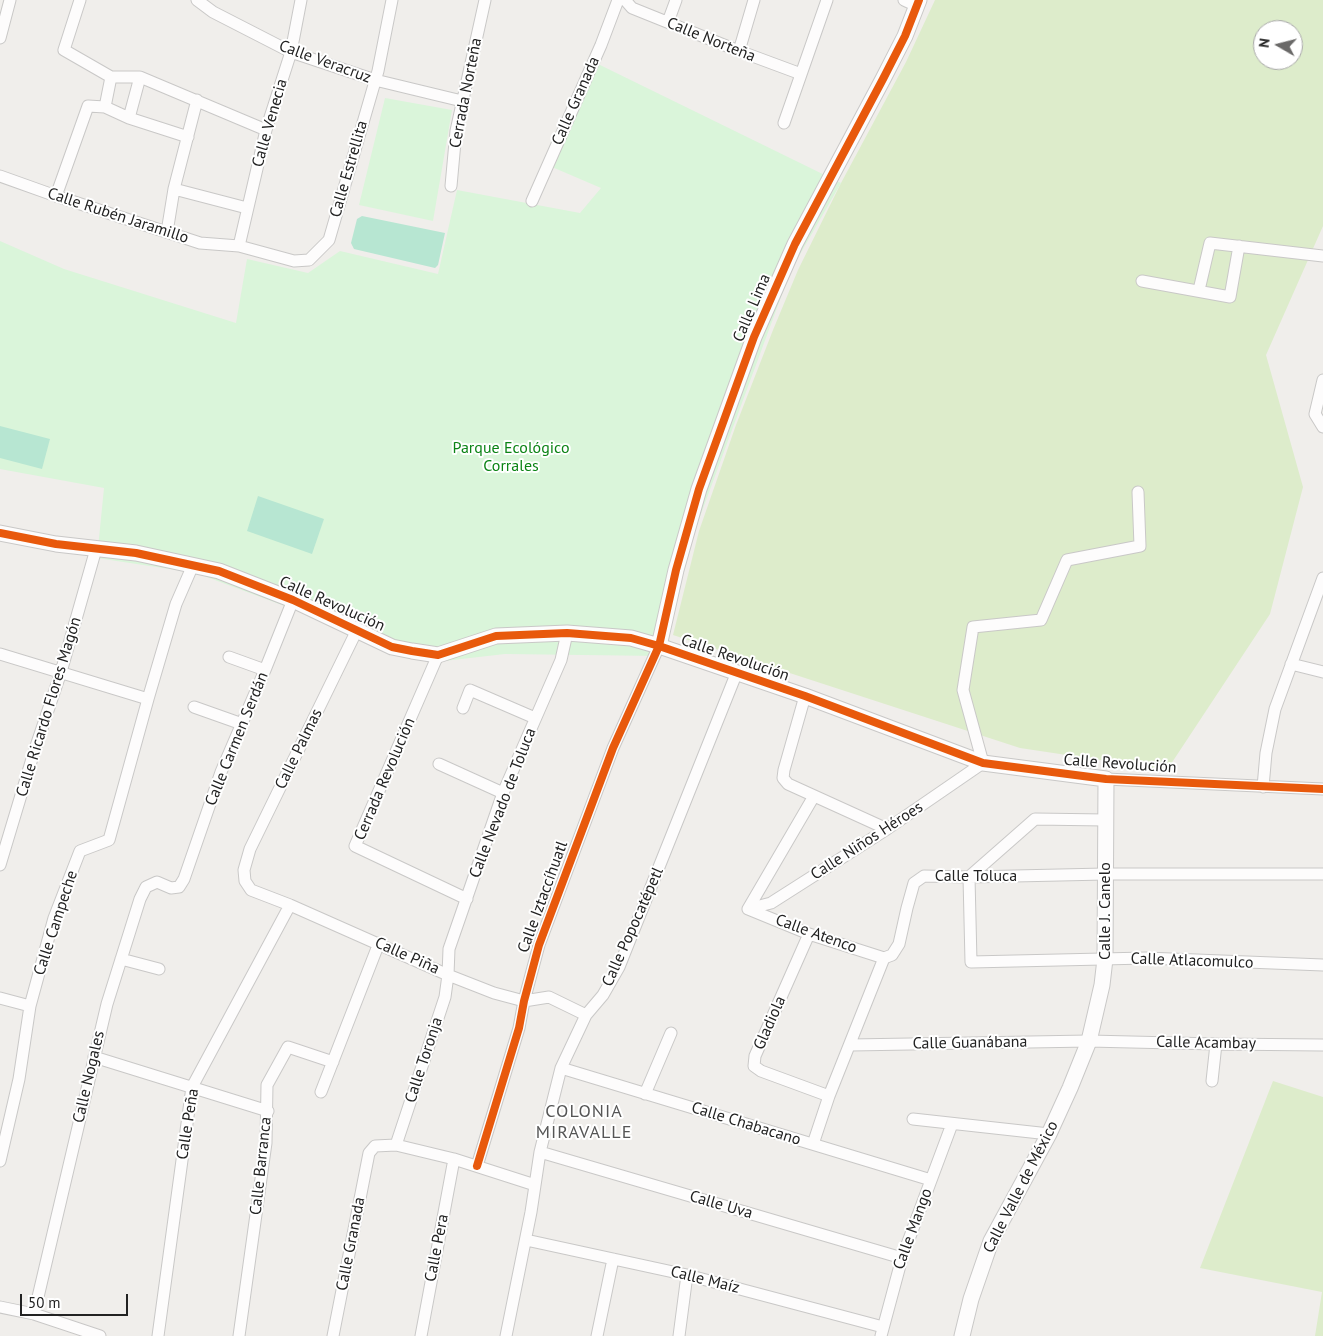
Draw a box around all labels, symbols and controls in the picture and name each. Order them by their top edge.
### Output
street label: Calle Norteña [664,14,758,66]
north arrow [1253,20,1303,70]
street label: Calle Veracruz [276,36,374,88]
street label: Cerrada Norteña [446,36,486,150]
text: N [1255,37,1274,49]
street label: Calle Granada [548,54,604,148]
street label: Calle Venecia [248,77,292,169]
street label: Calle Estrellita [326,118,372,220]
street label: Calle Rubén Jaramillo [45,184,191,248]
street label: Calle Lima [729,271,775,345]
park label: Parque Ecológico Corrales [453,438,569,476]
street label: Calle Revolución [276,572,388,636]
street label: Calle Ricardo Flores Magón [12,615,86,799]
street label: Calle Revolución [678,630,792,686]
street label: Calle Carmen Serdán [201,669,273,809]
street label: Calle Palmas [271,706,327,792]
street label: Cerrada Revolución [351,715,419,843]
street label: Calle Nevado de Toluca [466,725,540,881]
street label: Calle Revolución [1063,750,1177,778]
street label: Calle Niños Héroes [807,798,927,884]
street label: Calle Iztaccíhuatl [514,839,572,955]
street label: Calle J. Canelo [1095,862,1115,960]
street label: Calle Popocatépetl [598,865,668,989]
street label: Calle Toluca [935,866,1017,886]
street label: Calle Campeche [30,868,82,978]
street label: Calle Atenco [773,910,859,958]
street label: Calle Piña [372,933,442,979]
street label: Calle Atlacomulco [1130,949,1254,973]
street label: Gladiola [750,993,790,1053]
street label: Calle Toronja [401,1015,447,1105]
street label: Calle Nogales [69,1029,109,1125]
street label: Calle Guanábana [912,1032,1028,1054]
street label: Calle Acambay [1156,1033,1256,1053]
street label: Calle Peña [173,1087,203,1161]
street label: Calle Chabacano [689,1098,803,1150]
district label: COLONIA MIRAVALLE [535,1101,633,1144]
street label: Calle Barranca [246,1116,276,1216]
street label: Calle Valle de México [979,1118,1063,1256]
street label: Calle Mango [889,1186,937,1272]
street label: Calle Uva [687,1187,755,1223]
street label: Calle Granada [333,1196,369,1292]
street label: Calle Pera [421,1213,453,1283]
street label: Calle Maíz [668,1262,742,1298]
scale bar [22,1284,130,1316]
text: 50 m [28,1293,61,1312]

